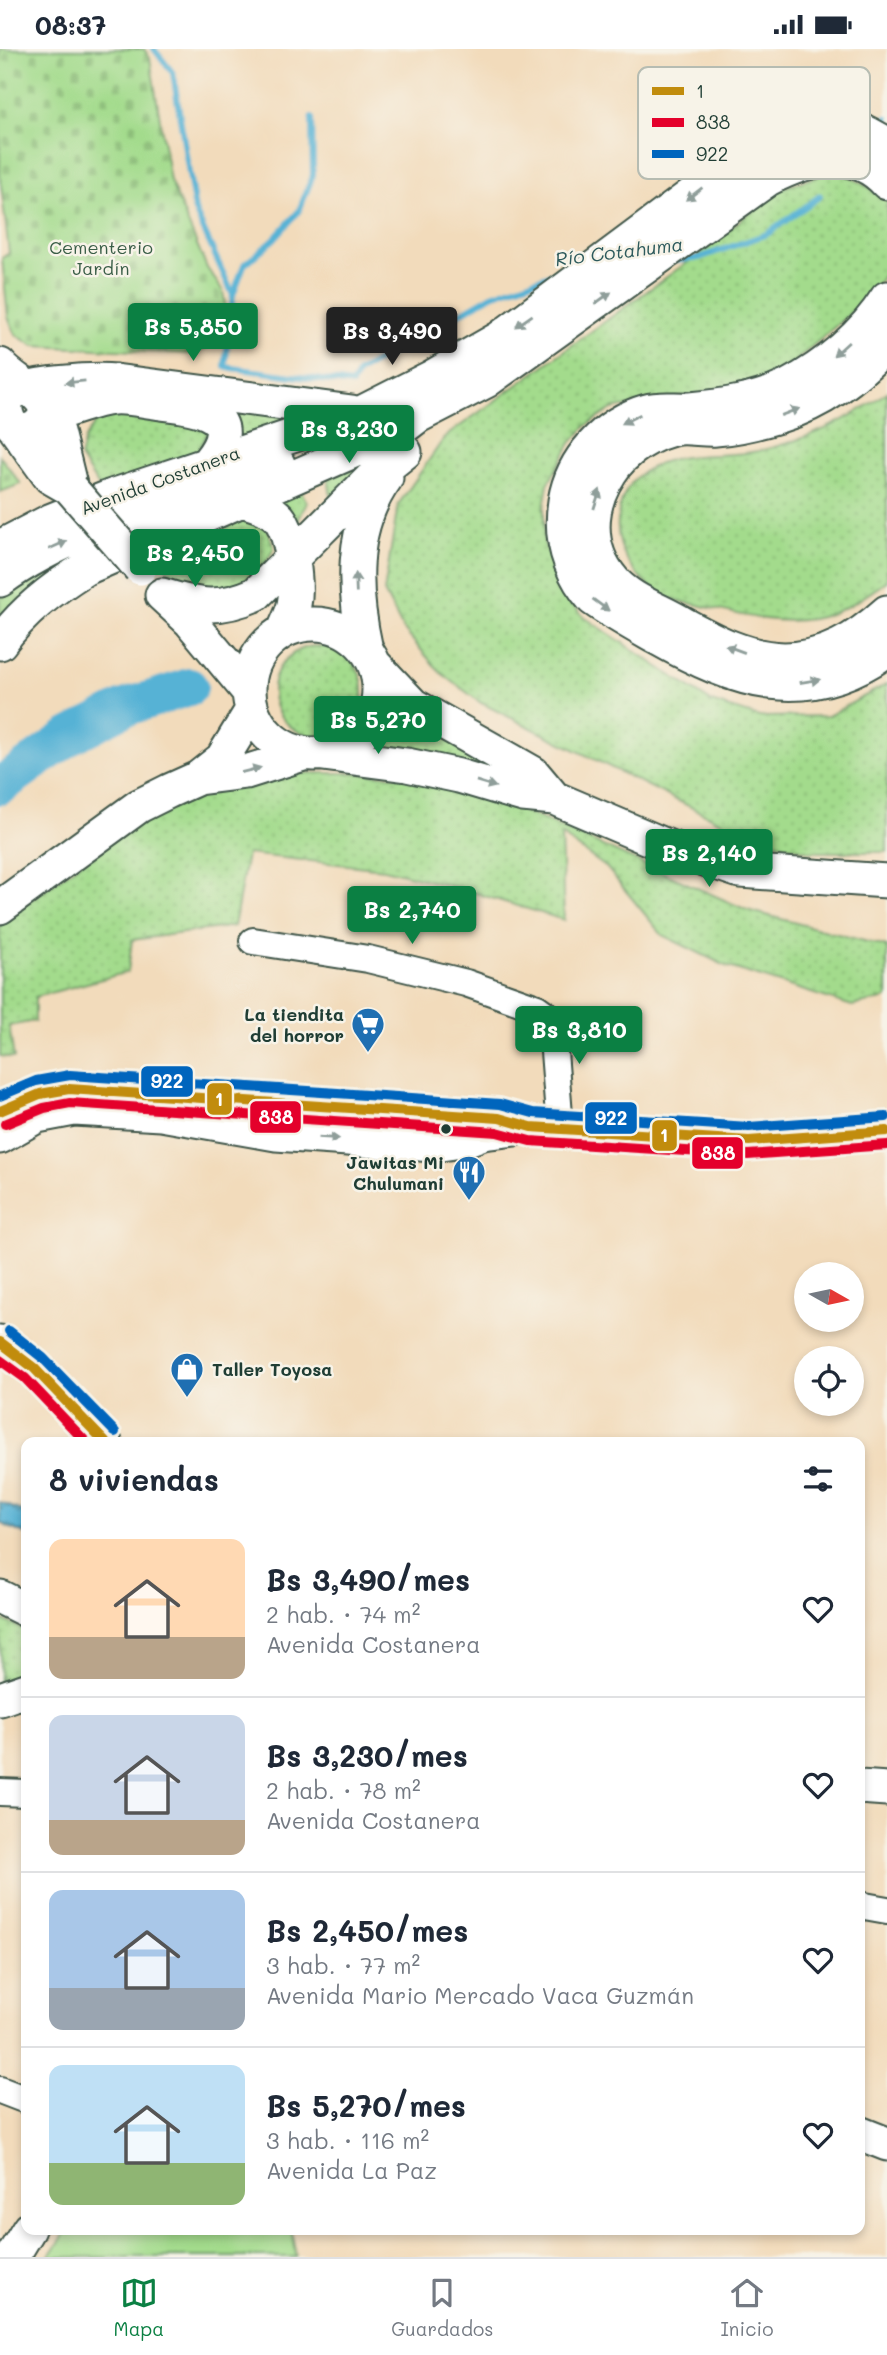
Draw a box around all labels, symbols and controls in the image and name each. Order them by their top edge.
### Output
text: 08:37 [35,8,106,42]
legend [638,67,870,179]
text: 1 [696,78,705,103]
text: 838 [696,109,730,134]
text: 922 [696,141,728,166]
one-way arrow [685,187,703,201]
water label: Río Cotahuma [554,231,684,271]
park label: Cementerio Jardín [49,235,153,280]
one-way arrow [594,291,612,305]
pin: Bs 5,850 [121,303,265,363]
pin: Bs 3,490 [320,307,464,367]
text: Bs 5,850 [144,311,242,341]
one-way arrow [515,314,533,328]
text: Bs 3,490 [342,315,442,345]
one-way arrow [833,340,850,356]
one-way arrow [63,376,85,387]
pin: Bs 3,230 [277,405,421,465]
one-way arrow [780,406,801,417]
text: Bs 3,230 [300,413,398,443]
one-way arrow [621,413,641,424]
street label: Avenida Costanera [77,440,243,520]
one-way arrow [592,489,603,510]
pin: Bs 2,450 [123,529,267,589]
text: Bs 2,450 [146,537,244,567]
one-way arrow [48,539,69,550]
one-way arrow [350,571,361,593]
one-way arrow [592,598,611,612]
one-way arrow [725,643,746,654]
one-way arrow [799,675,821,686]
pin: Bs 5,270 [306,697,450,756]
text: Bs 5,270 [330,704,426,734]
one-way arrow [240,764,262,775]
one-way arrow [475,780,496,790]
pin: Bs 2,140 [637,829,781,889]
text: Bs 2,140 [662,837,756,867]
pin: Bs 2,740 [340,887,484,946]
text: Bs 2,740 [363,894,461,924]
place label: La tiendita del horror [244,1002,344,1047]
supermarket icon: La tiendita del horror [349,1005,387,1054]
pin: Bs 3,810 [507,1007,651,1066]
text: Bs 3,810 [531,1014,627,1044]
line badge: 922 [140,1065,194,1098]
text: 922 [151,1068,183,1093]
line badge: 1 [206,1082,233,1116]
text: 1 [215,1086,223,1111]
line badge: 838 [249,1100,302,1134]
line badge: 922 [584,1101,638,1135]
text: 838 [259,1104,294,1129]
text: 922 [595,1105,627,1130]
line badge: 1 [651,1119,678,1152]
unlabelled marker [439,1122,453,1136]
text: 1 [660,1122,668,1147]
one-way arrow [318,1132,340,1143]
line badge: 838 [691,1136,744,1170]
text: 838 [701,1140,736,1165]
place label: Jawitas Mi Chulumani [346,1150,444,1195]
restaurant icon: Jawitas Mi Chulumani [450,1153,488,1202]
north arrow [794,1262,864,1332]
map controls [794,1262,864,1416]
button: locate [794,1346,864,1416]
shop icon: Taller Toyosa [168,1350,206,1399]
place label: Taller Toyosa [212,1357,332,1381]
text: 8 viviendas [49,1459,219,1499]
icon: filters [799,1460,837,1498]
text: Bs 3,490/mes [266,1559,470,1599]
icon: home [105,1567,189,1651]
icon: heart [799,1590,837,1628]
text: 2 hab. · 74 m² [266,1599,420,1629]
text: Avenida Costanera [266,1629,481,1659]
text: Bs 3,230/mes [266,1735,468,1775]
icon: home [105,1743,189,1827]
icon: heart [799,1766,837,1804]
text: 2 hab. · 78 m² [266,1775,421,1805]
text: Avenida Costanera [266,1805,481,1835]
text: Bs 2,450/mes [266,1910,468,1950]
icon: home [105,1918,189,2002]
icon: heart [799,1941,837,1979]
text: 3 hab. · 77 m² [266,1950,420,1980]
text: Avenida Mario Mercado Vaca Guzmán [266,1980,694,2010]
text: Bs 5,270/mes [266,2085,466,2125]
icon: home [105,2093,189,2177]
icon: heart [799,2116,837,2154]
text: 3 hab. · 116 m² [266,2125,429,2155]
text: Avenida La Paz [266,2155,437,2185]
tab: Mapa [114,2274,164,2341]
tab: Guardados [391,2274,493,2341]
tab: Inicio [721,2274,773,2341]

